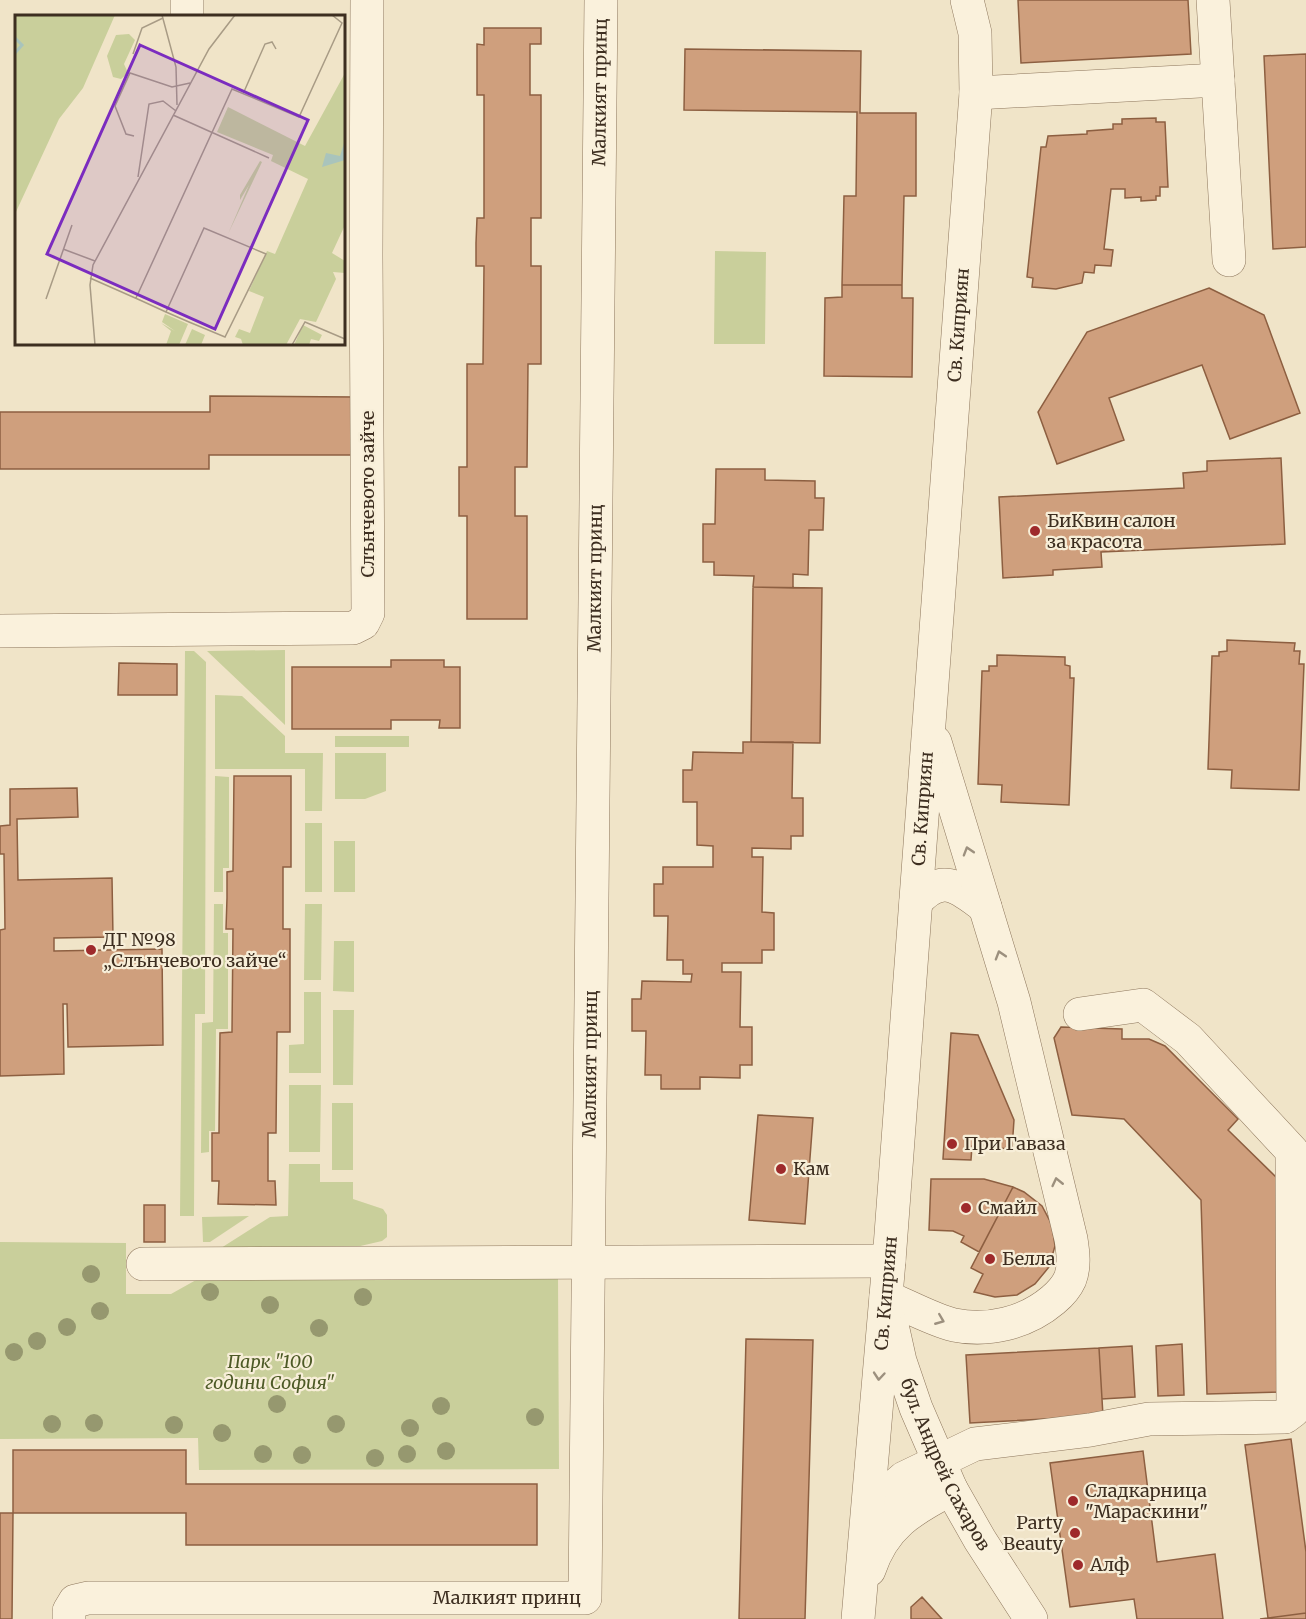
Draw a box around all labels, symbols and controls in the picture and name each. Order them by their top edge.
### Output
inset map [15,15,345,345]
street label: Малкият принц [587,18,612,166]
street label: Св. Киприян [943,267,974,383]
street label: Слънчевото зайче [356,411,379,577]
street label: Малкият принц [582,504,607,652]
place label: БиКвин салон за красота [1047,509,1176,553]
marker: БиКвин салон за красота [1028,524,1042,538]
street label: Св. Киприян [906,751,938,867]
one-way arrow [963,846,975,857]
place label: ДГ №98 „Слънчевото зайче“ [103,928,287,972]
marker: ДГ №98 „Слънчевото зайче“ [84,943,98,957]
one-way arrow [995,950,1007,961]
street label: Малкият принц [578,990,602,1138]
place label: При Гаваза [964,1132,1066,1155]
marker: При Гаваза [945,1137,959,1151]
place label: Кам [793,1157,830,1180]
marker: Кам [774,1162,788,1176]
one-way arrow [1052,1177,1065,1187]
place label: Смайл [978,1196,1037,1219]
marker: Смайл [959,1201,973,1215]
street label: Св. Киприян [869,1235,902,1351]
place label: Белла [1002,1247,1056,1270]
marker: Белла [983,1252,997,1266]
one-way arrow [934,1312,945,1325]
park label: Парк "100 години София" [205,1350,335,1394]
one-way arrow [873,1371,886,1380]
street label: бул. Андрей Сахаров [896,1375,996,1555]
place label: Сладкарница "Мараскини" [1085,1479,1208,1523]
marker: Сладкарница "Мараскини" [1066,1494,1080,1508]
place label: Party Beauty [1003,1511,1064,1555]
marker: Party Beauty [1068,1526,1082,1540]
place label: Алф [1089,1553,1129,1576]
marker: Алф [1071,1558,1085,1572]
street label: Малкият принц [433,1586,581,1609]

